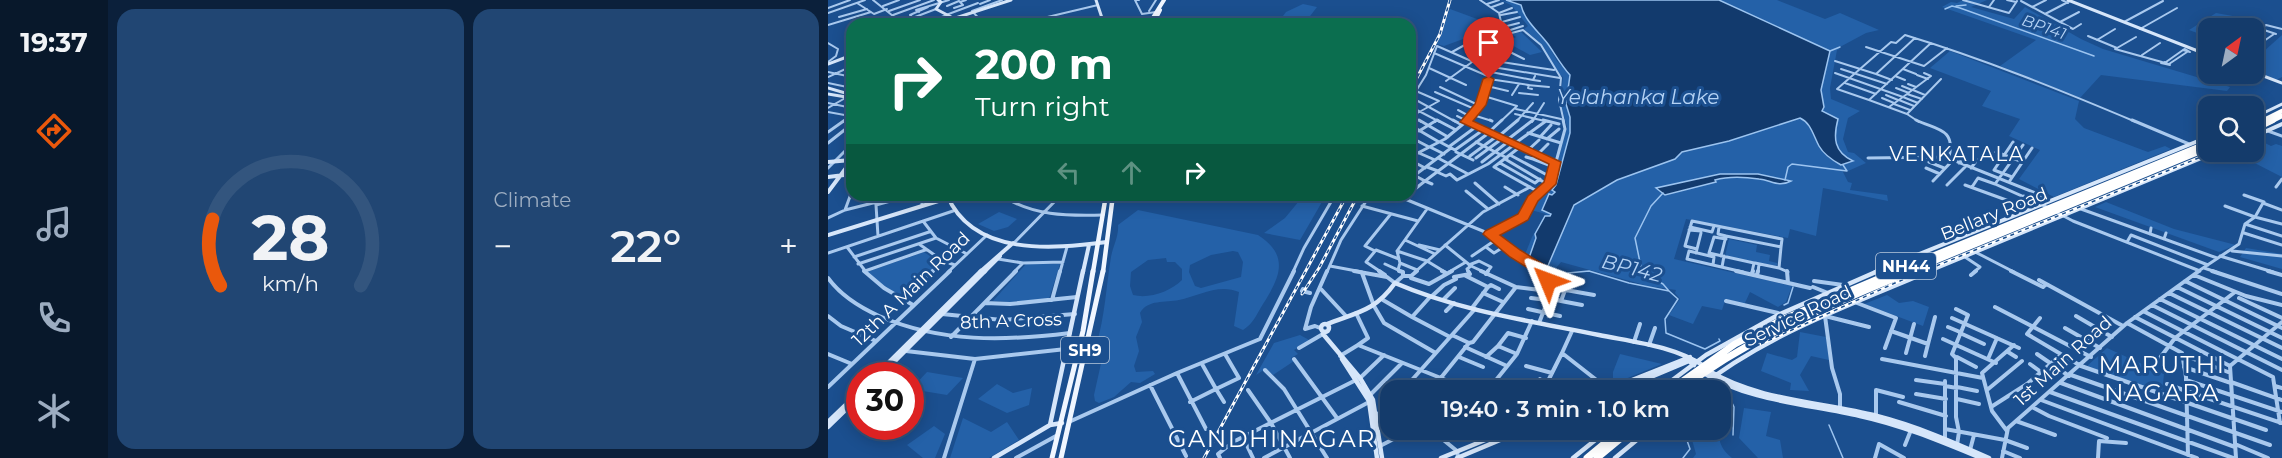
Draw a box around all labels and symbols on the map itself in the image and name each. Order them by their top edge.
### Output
water label: BP141 [2019,11,2069,43]
pin [1463,17,1514,79]
north arrow [2198,18,2264,84]
water label: Yelahanka Lake [1557,85,1719,109]
district label: VENKATALA [1889,142,2025,166]
street label: Bellary Road [1937,183,2051,245]
street label: 12th A Main Road [848,227,974,351]
position arrow [1516,249,1580,313]
water label: BP142 [1599,249,1665,287]
road number: NH44 [1876,253,1936,279]
street label: Service Road [1741,281,1855,351]
street label: 8th A Cross [960,308,1063,334]
street label: 1st Main Road [2010,311,2116,411]
road number: SH9 [1061,337,1109,363]
district label: MARUTHI NAGARA [2098,350,2226,407]
speed limit sign: 30 [846,362,924,440]
district label: GANDHINAGAR [1168,424,1376,453]

